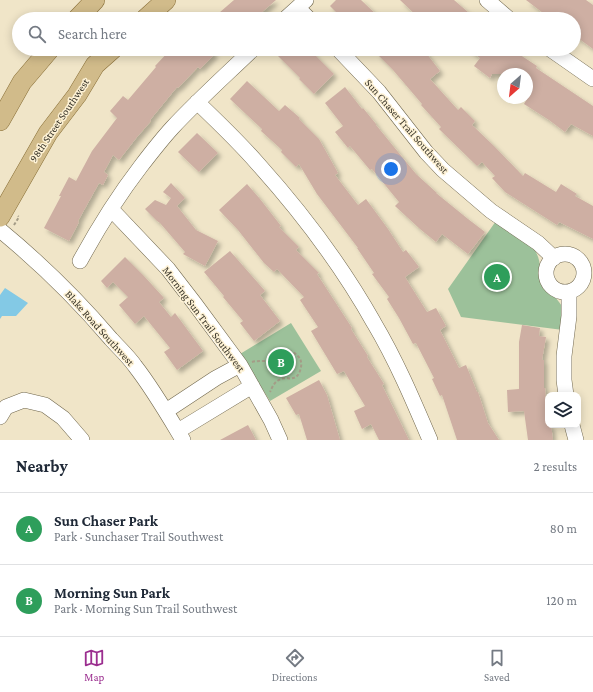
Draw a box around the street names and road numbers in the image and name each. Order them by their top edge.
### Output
street label: 98th Street Southwest [27,76,91,164]
street label: Sun Chaser Trail Southwest [363,76,451,176]
street label: Morning Sun Trail Southwest [160,264,248,375]
street label: Blake Road Southwest [63,288,137,368]

